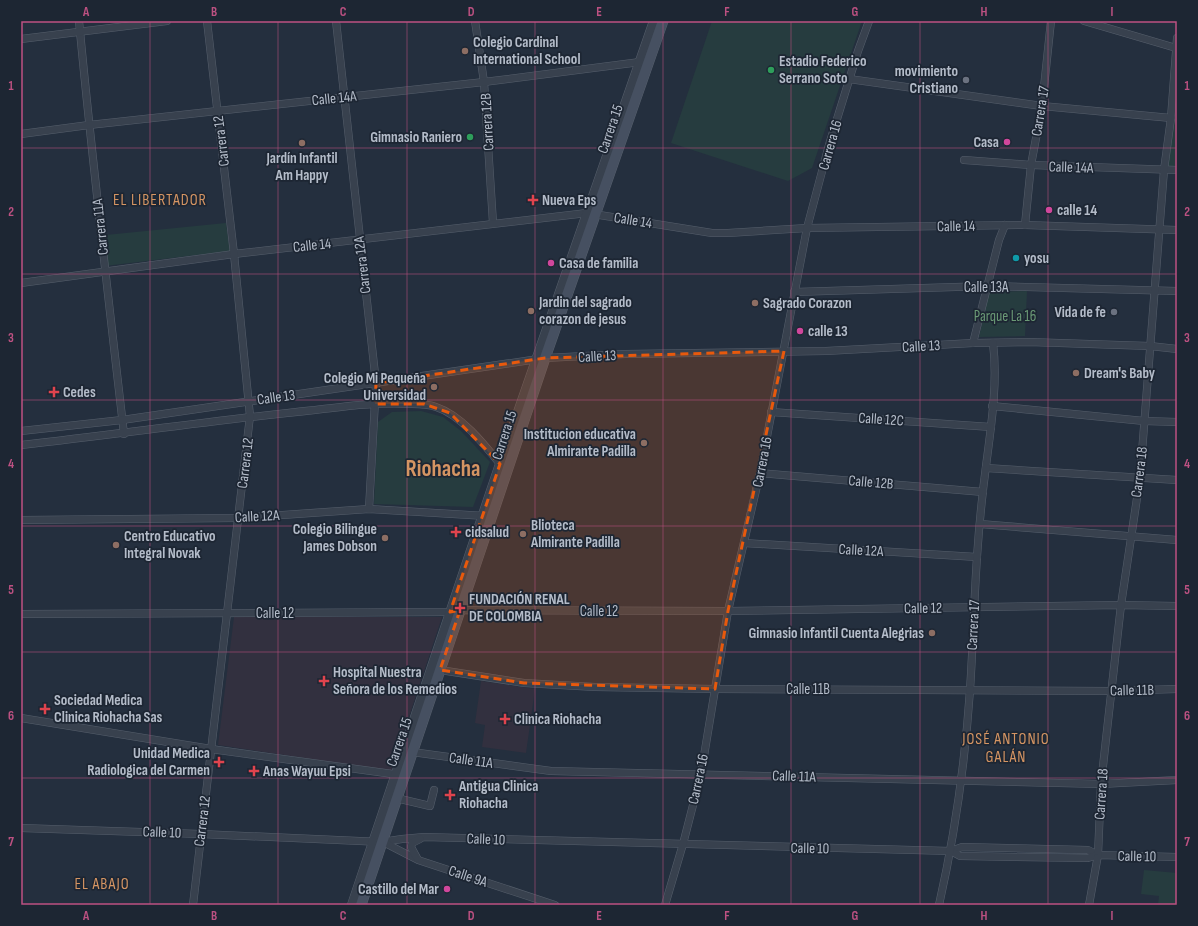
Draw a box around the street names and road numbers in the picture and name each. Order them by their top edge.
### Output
street label: Carrera 17 [1027,85,1054,138]
street label: Calle 14A [311,87,358,110]
street label: Carrera 12B [476,92,498,151]
street label: Carrera 15 [593,102,628,156]
street label: Carrera 12 [209,114,234,167]
street label: Carrera 16 [814,118,847,172]
street label: Calle 14A [1048,157,1094,178]
street label: Carrera 11A [88,197,113,256]
street label: Calle 14 [613,208,653,233]
street label: Calle 14 [937,217,975,236]
street label: Calle 14 [292,234,332,257]
street label: Carrera 12A [349,235,375,295]
street label: Calle 13A [964,278,1009,297]
street label: Calle 13 [901,336,941,357]
street label: Calle 13 [577,346,617,367]
street label: Calle 13 [256,385,296,410]
street label: Carrera 15 [488,408,521,462]
street label: Calle 12C [858,408,904,431]
street label: Carrera 16 [748,435,777,489]
street label: Carrera 12 [233,437,258,490]
street label: Carrera 18 [1127,445,1152,499]
street label: Calle 12B [848,471,895,494]
street label: Calle 12A [234,506,280,527]
street label: Calle 12A [838,540,884,561]
street label: Calle 12 [904,599,942,618]
street label: Carrera 17 [963,599,984,651]
street label: Calle 12 [580,602,618,621]
street label: Calle 12 [256,604,294,623]
street label: Calle 11B [786,680,830,699]
street label: Calle 11B [1110,681,1155,700]
street label: Carrera 15 [382,715,417,769]
street label: Calle 11A [448,748,495,773]
street label: Carrera 16 [684,752,713,806]
street label: Calle 11A [772,766,817,787]
street label: Carrera 18 [1090,768,1113,820]
street label: Carrera 12 [190,795,215,848]
street label: Calle 10 [142,822,182,843]
street label: Calle 10 [466,829,506,850]
street label: Calle 10 [790,839,830,858]
street label: Calle 10 [1117,847,1157,866]
street label: Calle 9A [446,861,490,892]

